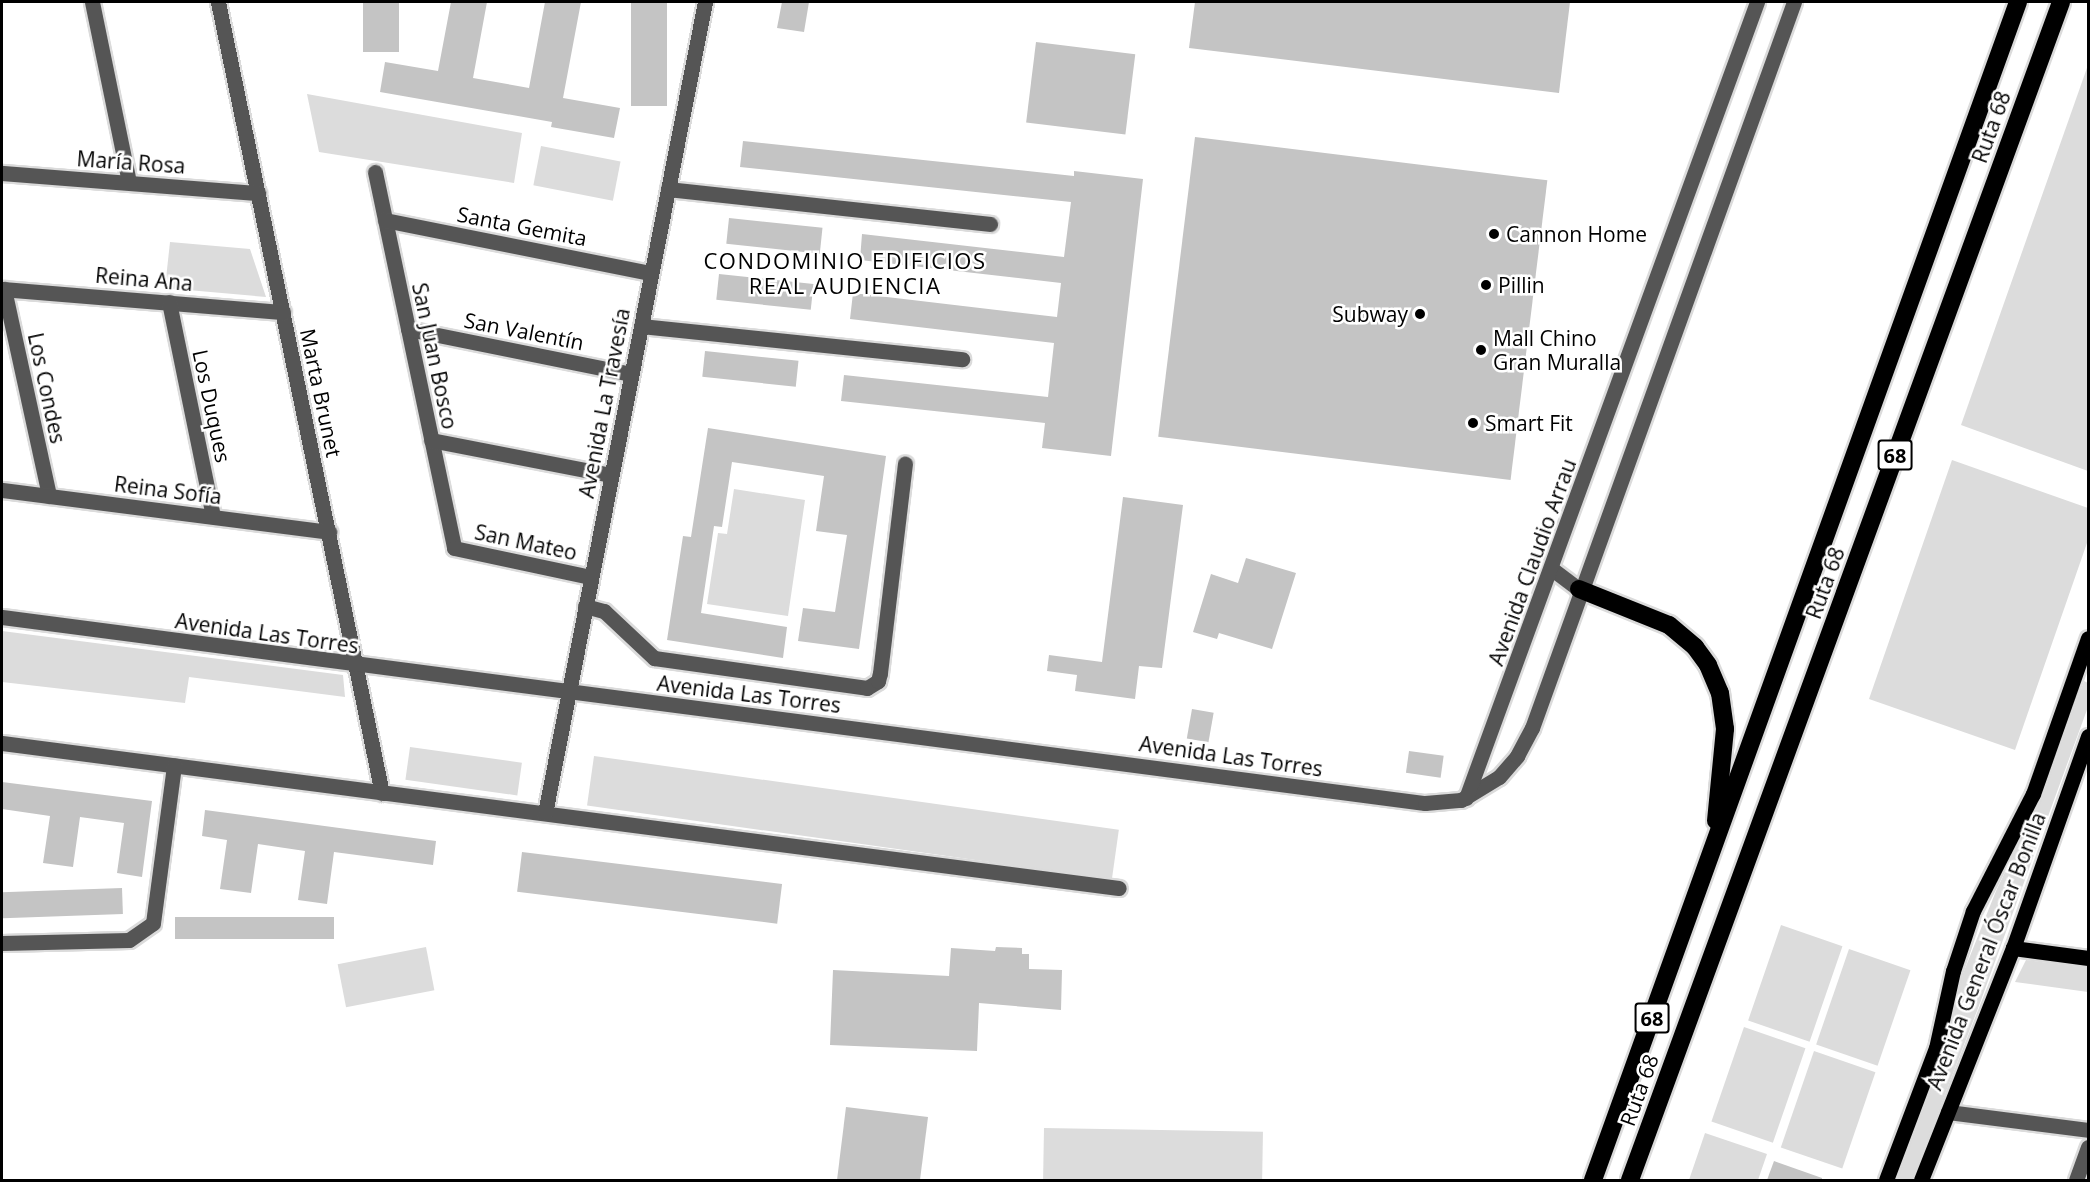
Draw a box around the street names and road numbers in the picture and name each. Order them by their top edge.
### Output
street label: Ruta 68 [1966,88,2016,166]
street label: María Rosa [76,146,186,178]
street label: Santa Gemita [455,201,589,251]
street label: Reina Ana [94,262,194,296]
street label: San Juan Bosco [407,281,463,431]
street label: Avenida La Travesía [573,306,635,500]
street label: San Valentín [462,307,586,355]
street label: Marta Brunet [295,326,347,460]
street label: Los Condes [23,330,71,446]
street label: Los Duques [188,347,236,465]
road number: 68 [1877,438,1913,472]
street label: Avenida Claudio Arrau [1483,455,1581,669]
street label: Reina Sofía [113,471,223,509]
street label: San Mateo [473,519,579,565]
street label: Ruta 68 [1800,544,1850,622]
street label: Avenida Las Torres [174,608,360,658]
street label: Avenida Las Torres [656,670,842,718]
street label: Avenida Las Torres [1138,731,1324,781]
street label: Avenida General Óscar Bonilla [1921,809,2051,1093]
road number: 68 [1634,1001,1670,1035]
street label: Ruta 68 [1614,1051,1664,1129]

